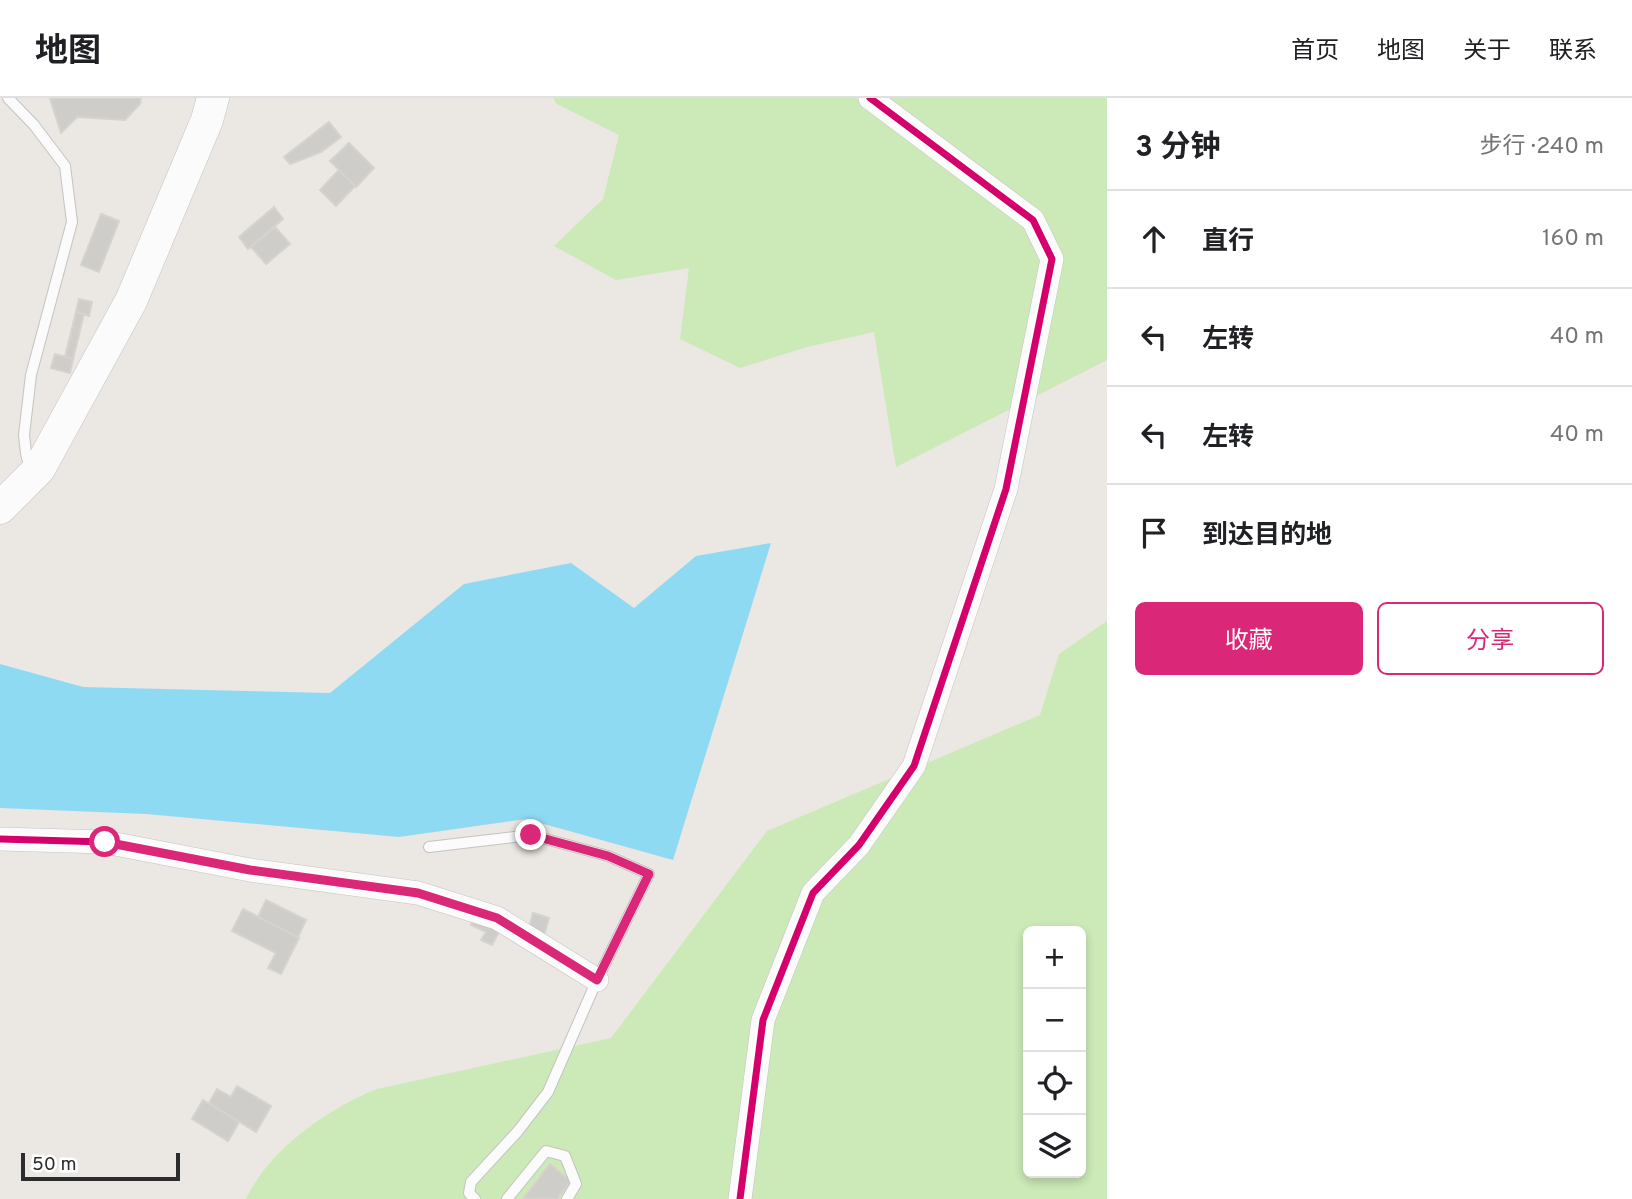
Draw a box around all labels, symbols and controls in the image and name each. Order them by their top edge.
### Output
text: 地图 [35,32,101,74]
text: 首页 [1291,37,1339,67]
text: 地图 [1377,37,1425,67]
text: 关于 [1463,37,1511,67]
text: 联系 [1549,37,1597,67]
text: 3 分钟 [1135,130,1221,167]
text: 步行 · 240 m [1479,133,1604,162]
icon: ahead [1135,220,1173,258]
text: 160 m [1542,225,1604,254]
text: 直行 [1202,226,1254,259]
icon: left [1135,318,1173,356]
text: 40 m [1550,323,1604,352]
text: 左转 [1202,324,1254,357]
icon: left [1135,416,1173,454]
text: 40 m [1550,421,1604,450]
text: 左转 [1202,422,1254,455]
icon: arrive [1135,514,1173,552]
text: 到达目的地 [1202,520,1332,553]
button: 收藏 [1135,602,1363,675]
button: 分享 [1377,602,1604,675]
route end [515,819,546,850]
route start [89,826,120,857]
map controls [1023,926,1086,1178]
button: + [1023,926,1086,989]
button: − [1023,989,1086,1052]
button: locate [1023,1052,1086,1115]
button: layers [1023,1115,1086,1178]
scale bar [21,1150,180,1182]
text: 50 m [32,1153,77,1177]

